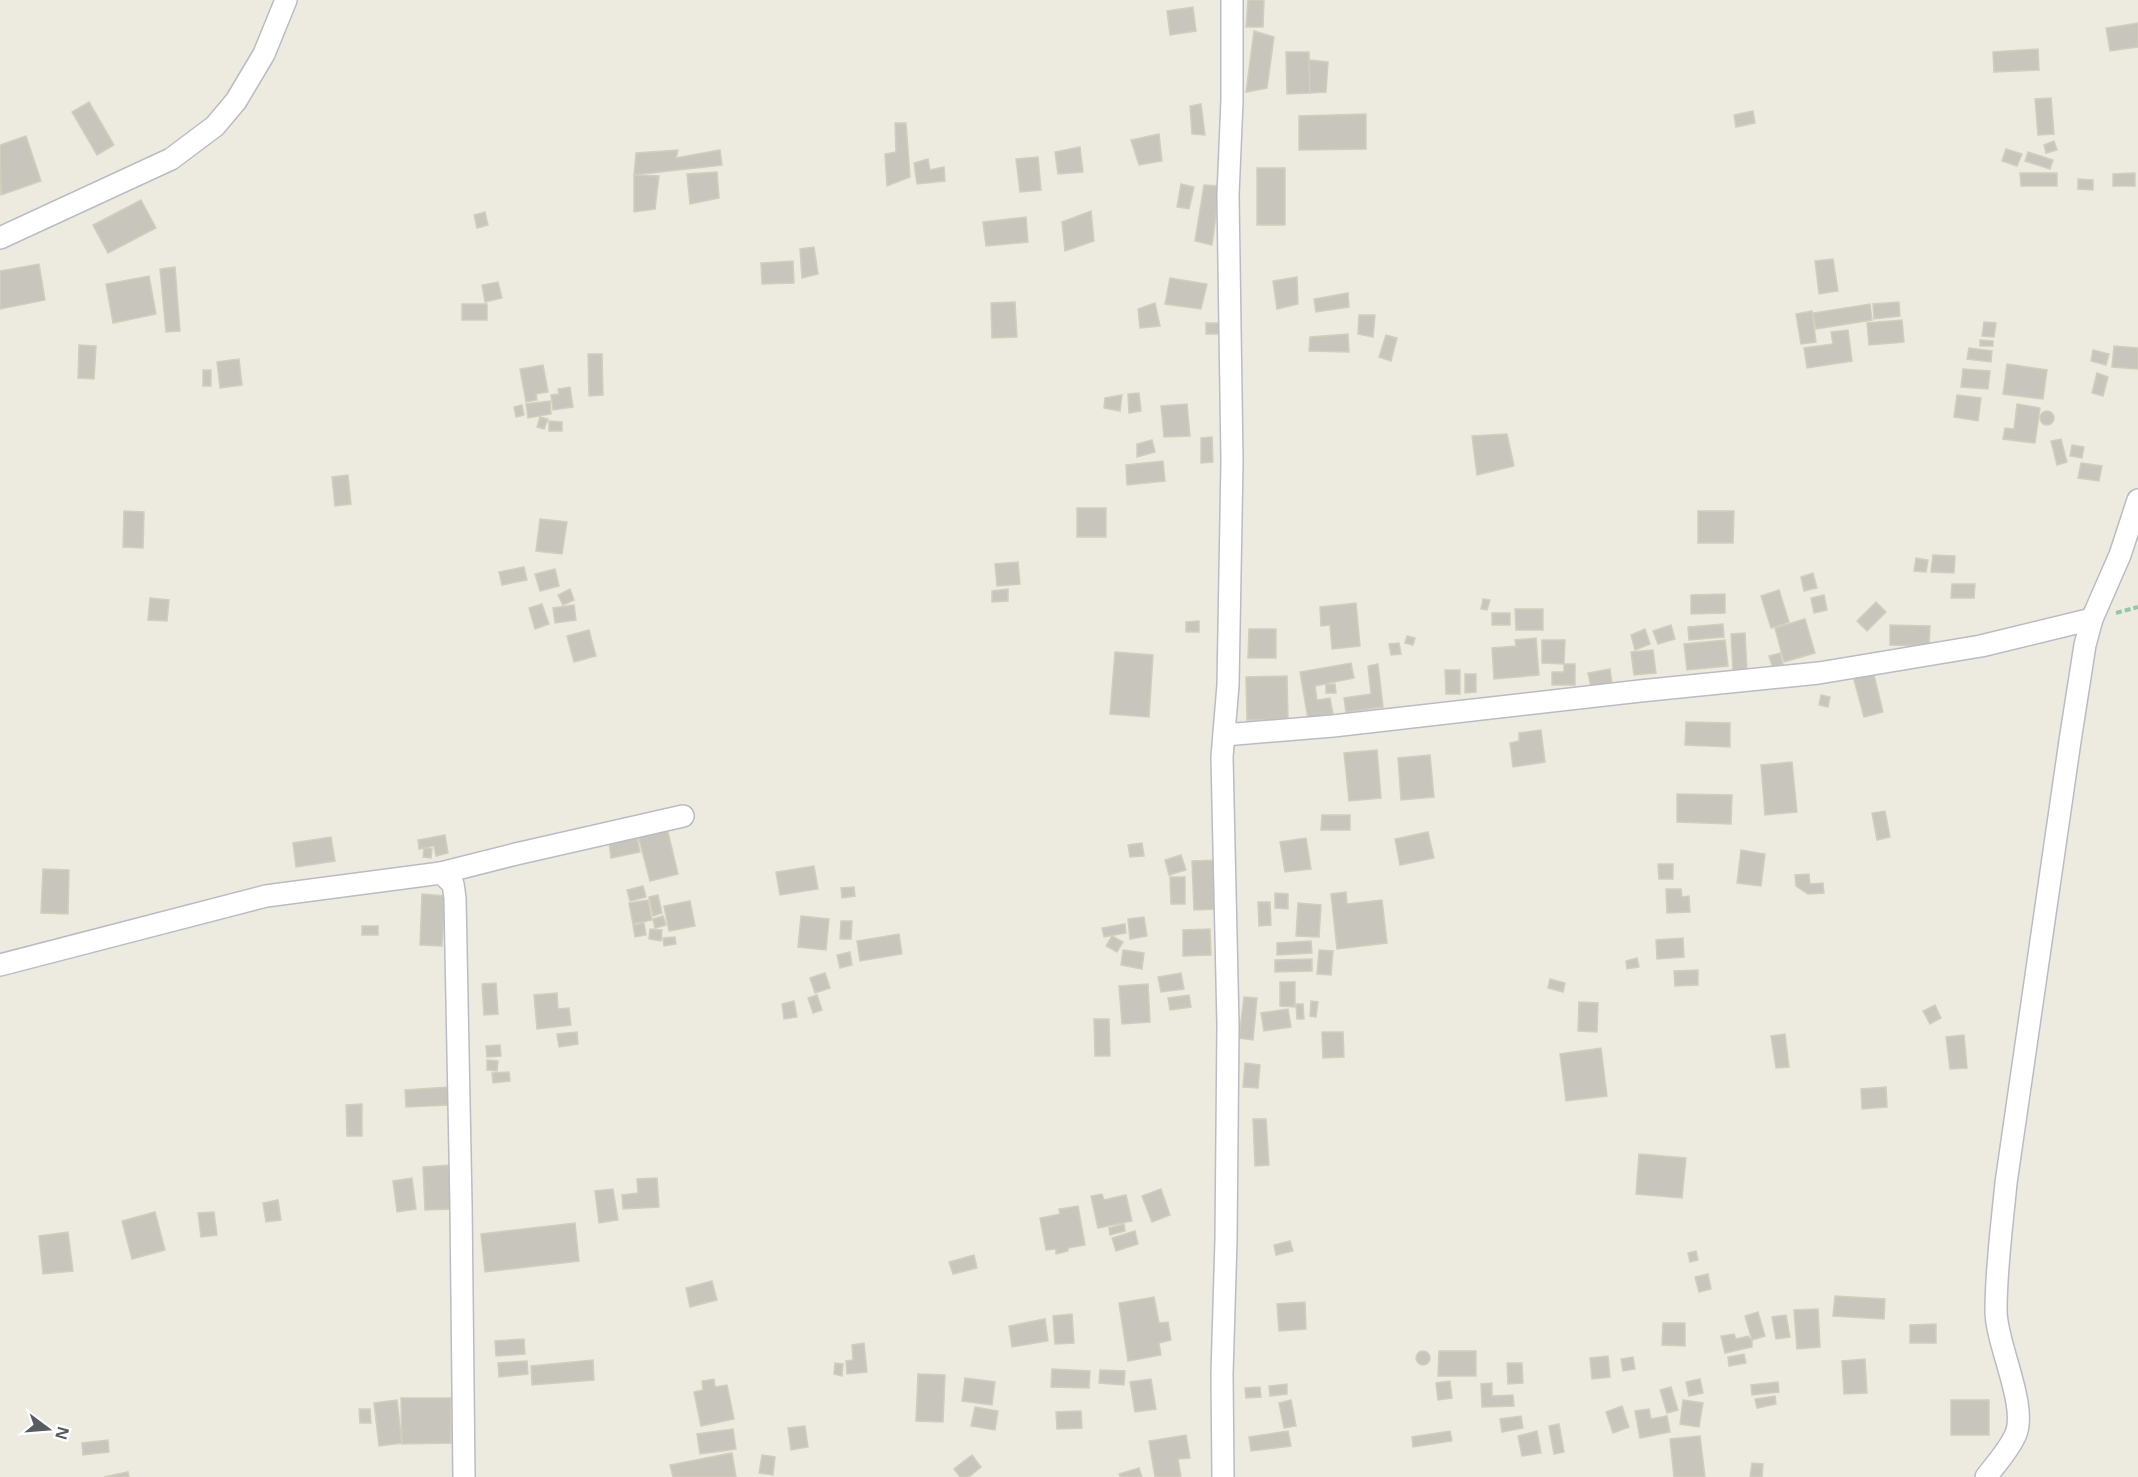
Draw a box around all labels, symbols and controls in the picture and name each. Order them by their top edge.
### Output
north arrow [18,1399,78,1459]
text: N [50,1424,75,1442]

